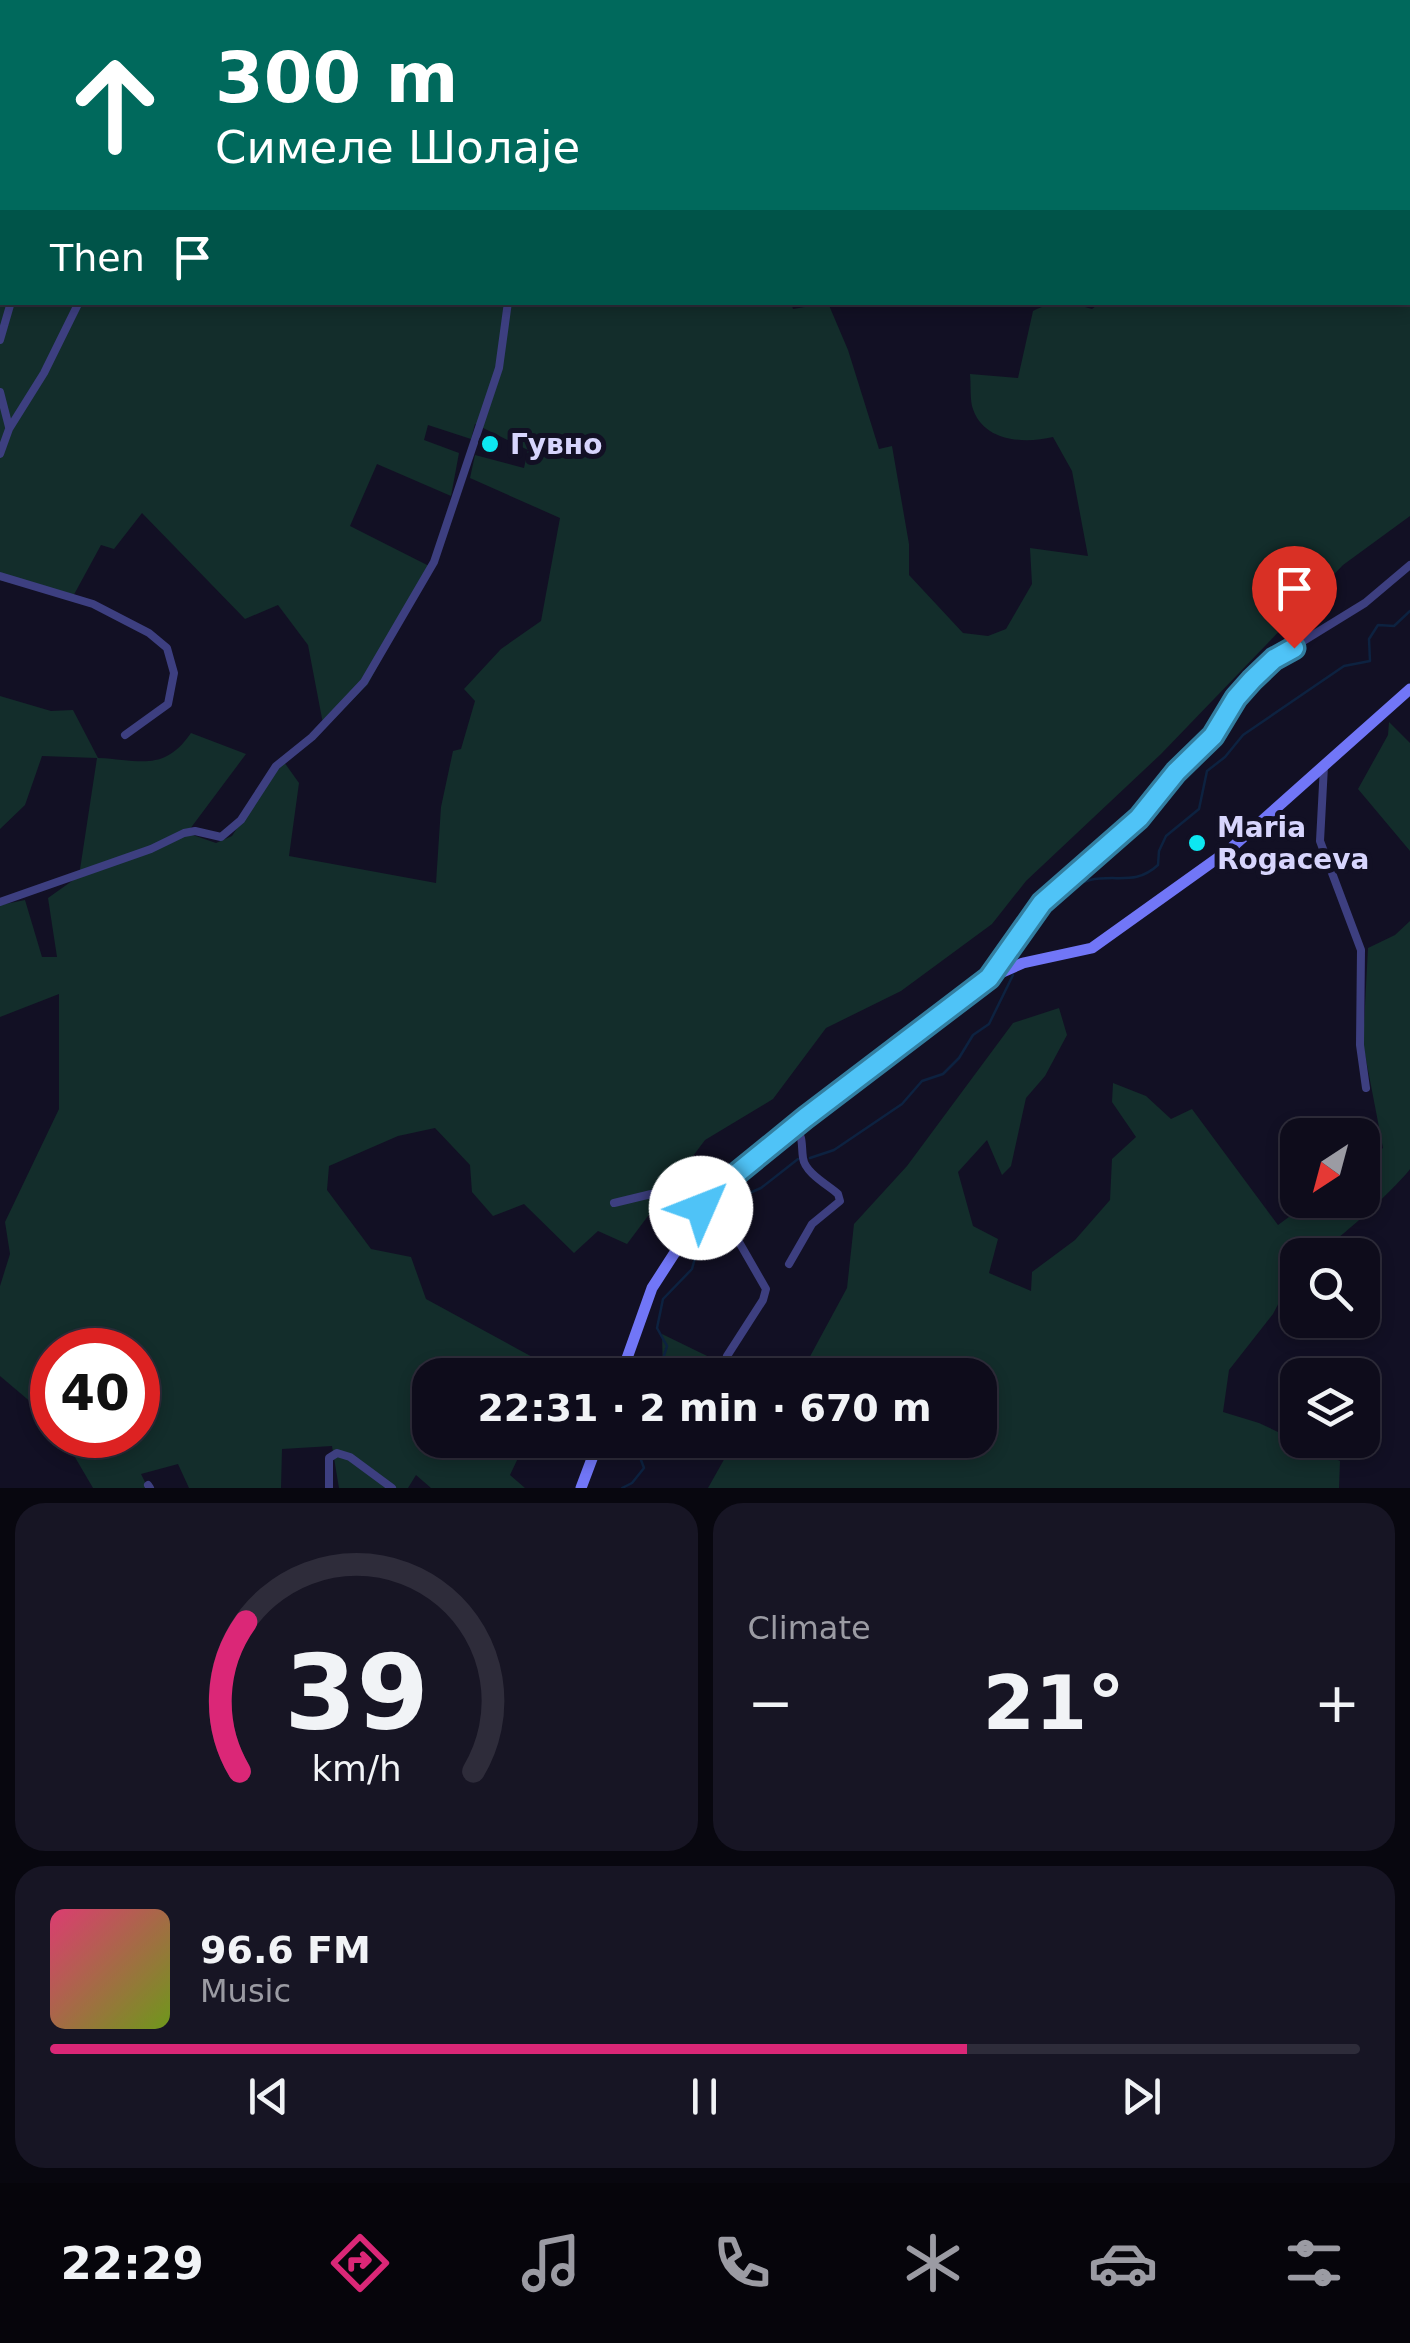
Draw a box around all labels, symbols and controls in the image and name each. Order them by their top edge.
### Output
text: 300 m [215,37,458,119]
icon: ahead [50,40,180,170]
text: Симеле Шолаје [215,121,580,174]
icon: arrive [165,230,220,285]
text: Then [50,236,145,280]
place label: Гувно [510,428,602,461]
marker: Гувно [479,433,501,455]
pin [1252,546,1337,649]
icon: arrive [1267,561,1322,616]
place label: Maria Rogaceva [1217,811,1369,876]
marker: Maria Rogaceva [1186,832,1208,854]
north arrow [1280,1118,1380,1218]
map controls [1280,1118,1380,1458]
position arrow [649,1156,753,1260]
button: search [1280,1238,1380,1338]
speed limit sign: 40 [30,1328,160,1458]
button: layers [1280,1358,1380,1458]
text: 22:31 · 2 min · 670 m [477,1386,932,1430]
text: Climate [748,1609,871,1647]
text: 39 [284,1632,429,1754]
text: 21° [983,1659,1125,1747]
text: − [748,1671,794,1735]
text: + [1314,1671,1360,1735]
text: km/h [311,1748,401,1789]
text: 96.6 FM [200,1928,371,1972]
text: Music [200,1972,291,2010]
icon: previous [241,2069,296,2124]
icon: pause [677,2069,732,2124]
icon: next [1114,2069,1169,2124]
icon: directions [325,2228,395,2298]
icon: music [516,2228,586,2298]
icon: phone [707,2228,777,2298]
icon: climate [898,2228,968,2298]
icon: car [1088,2228,1158,2298]
icon: filters [1279,2228,1349,2298]
text: 22:29 [60,2237,204,2290]

